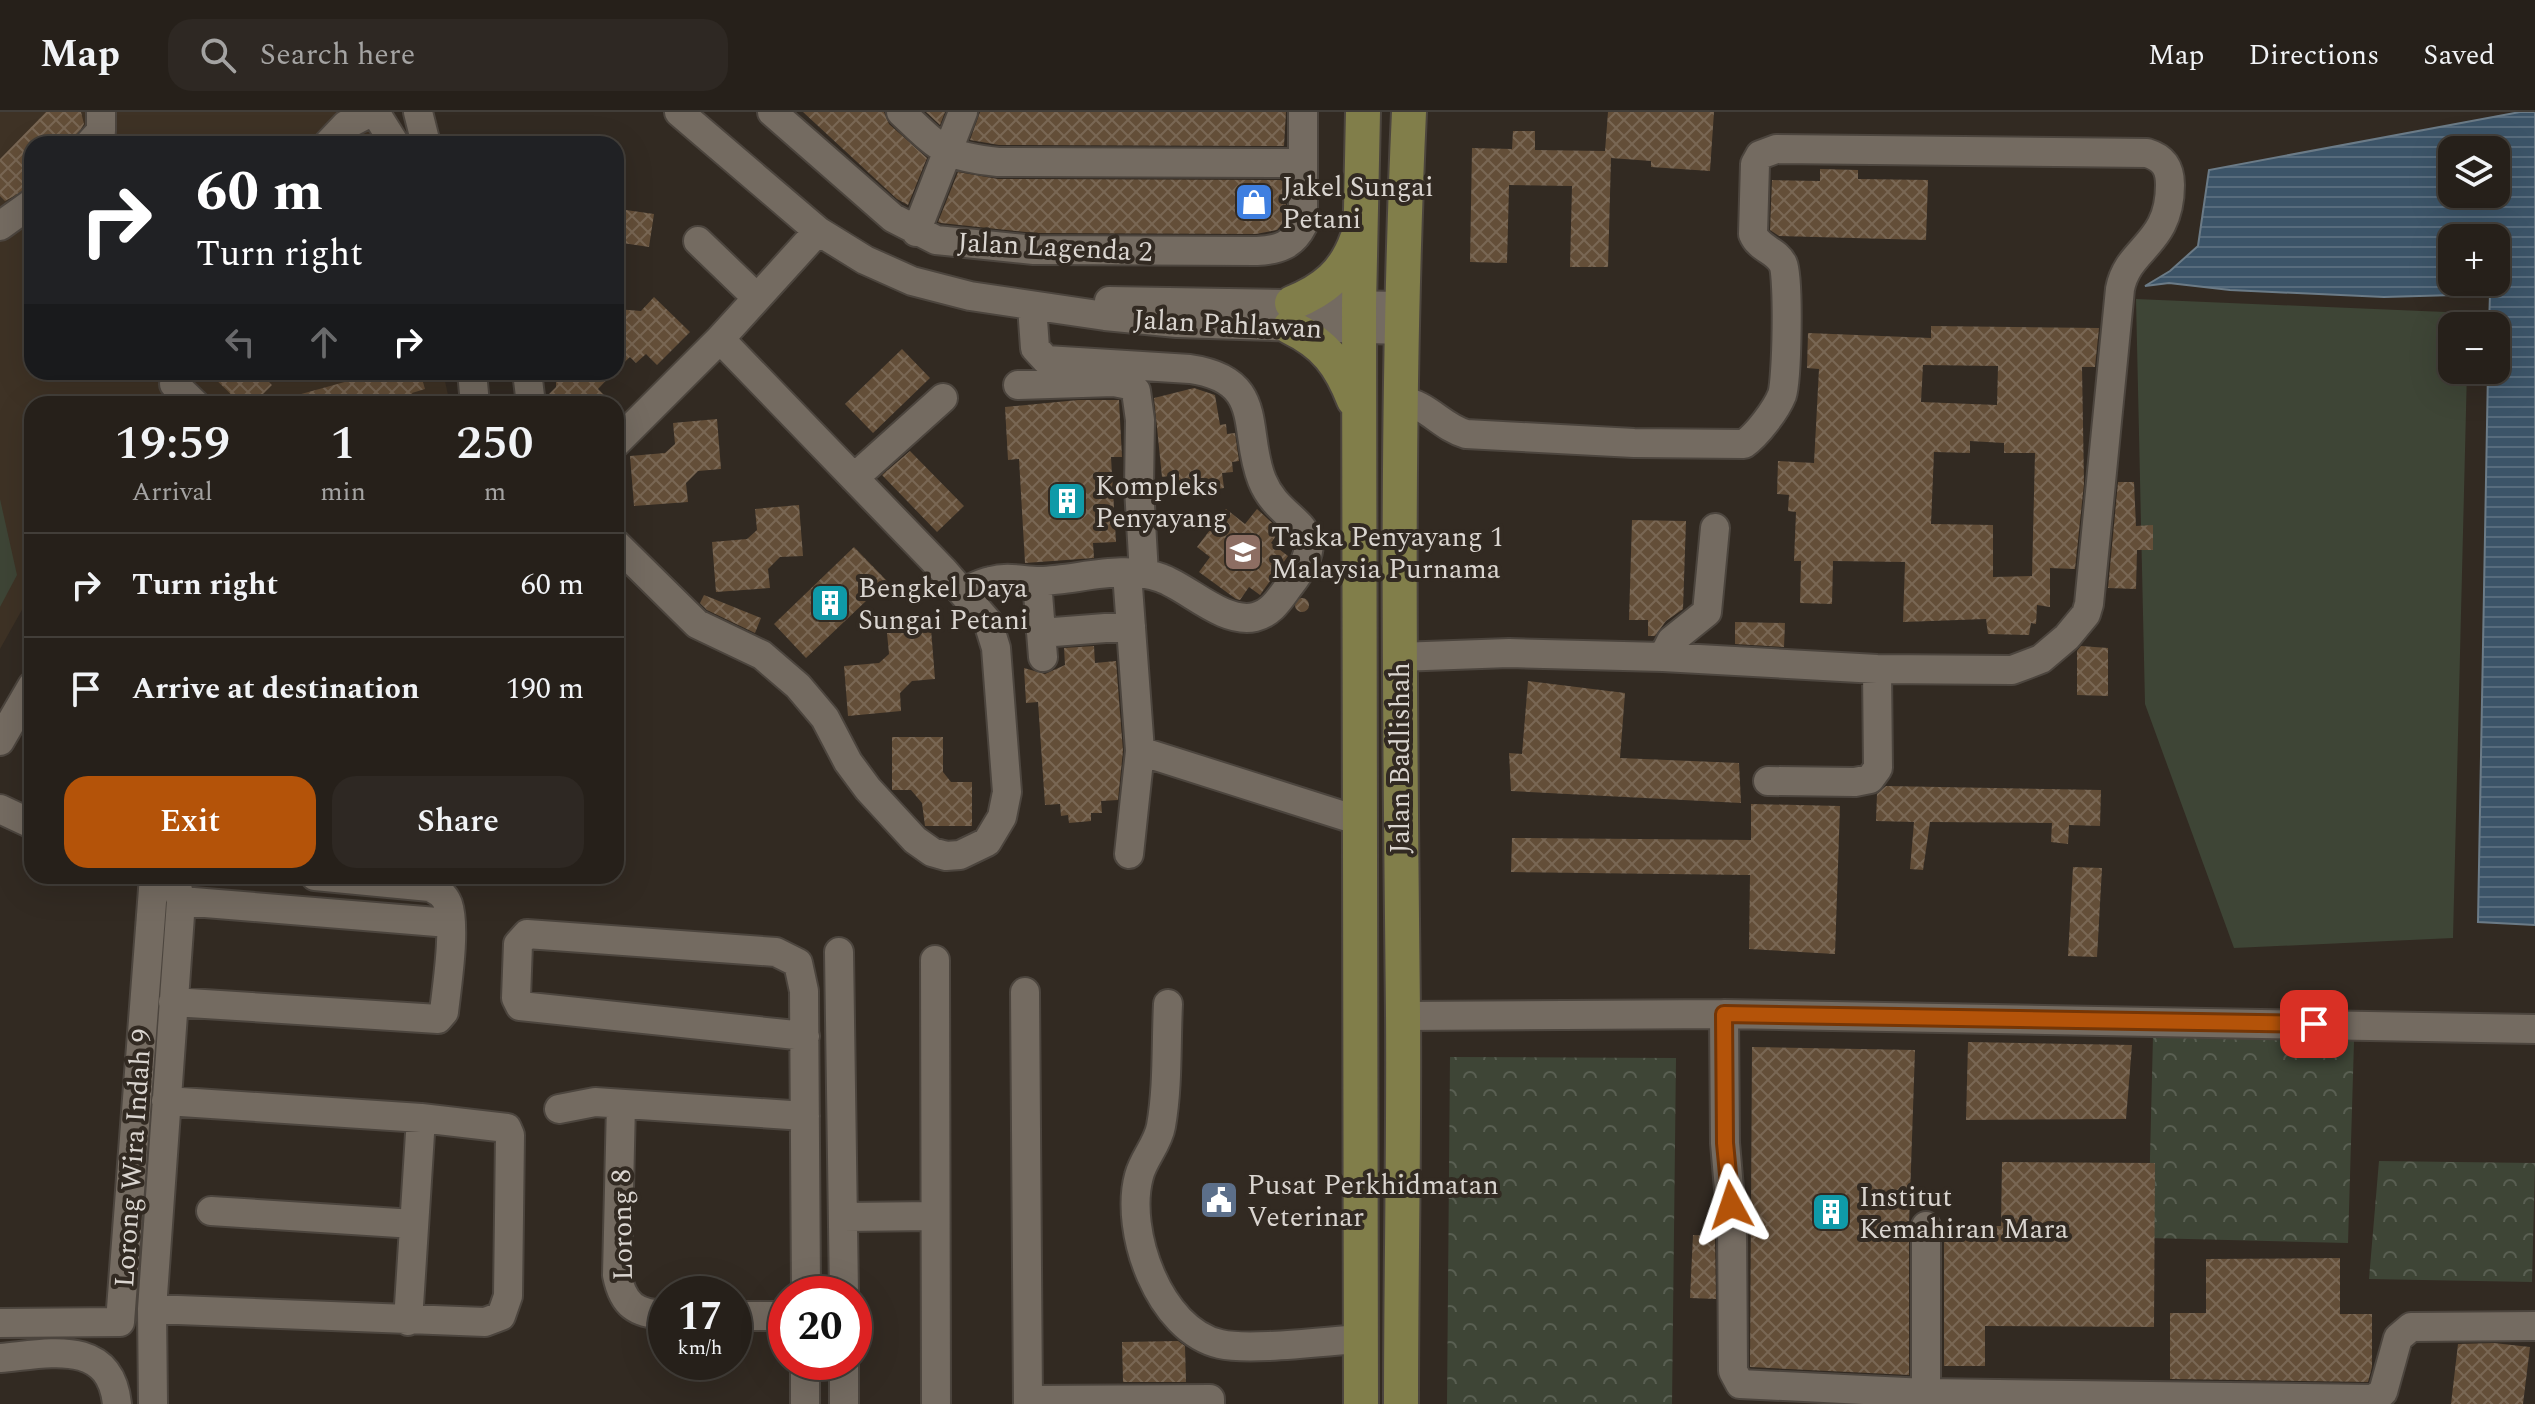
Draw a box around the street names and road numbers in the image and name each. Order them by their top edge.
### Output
street label: Jalan Lagenda 2 [956,221,1154,274]
street label: Jalan Pahlawan [1132,298,1323,351]
street label: Jalan Badlishah [1379,662,1422,854]
street label: Lorong Wira Indah 9 [103,1027,164,1289]
street label: Lorong 8 [600,1169,645,1281]

